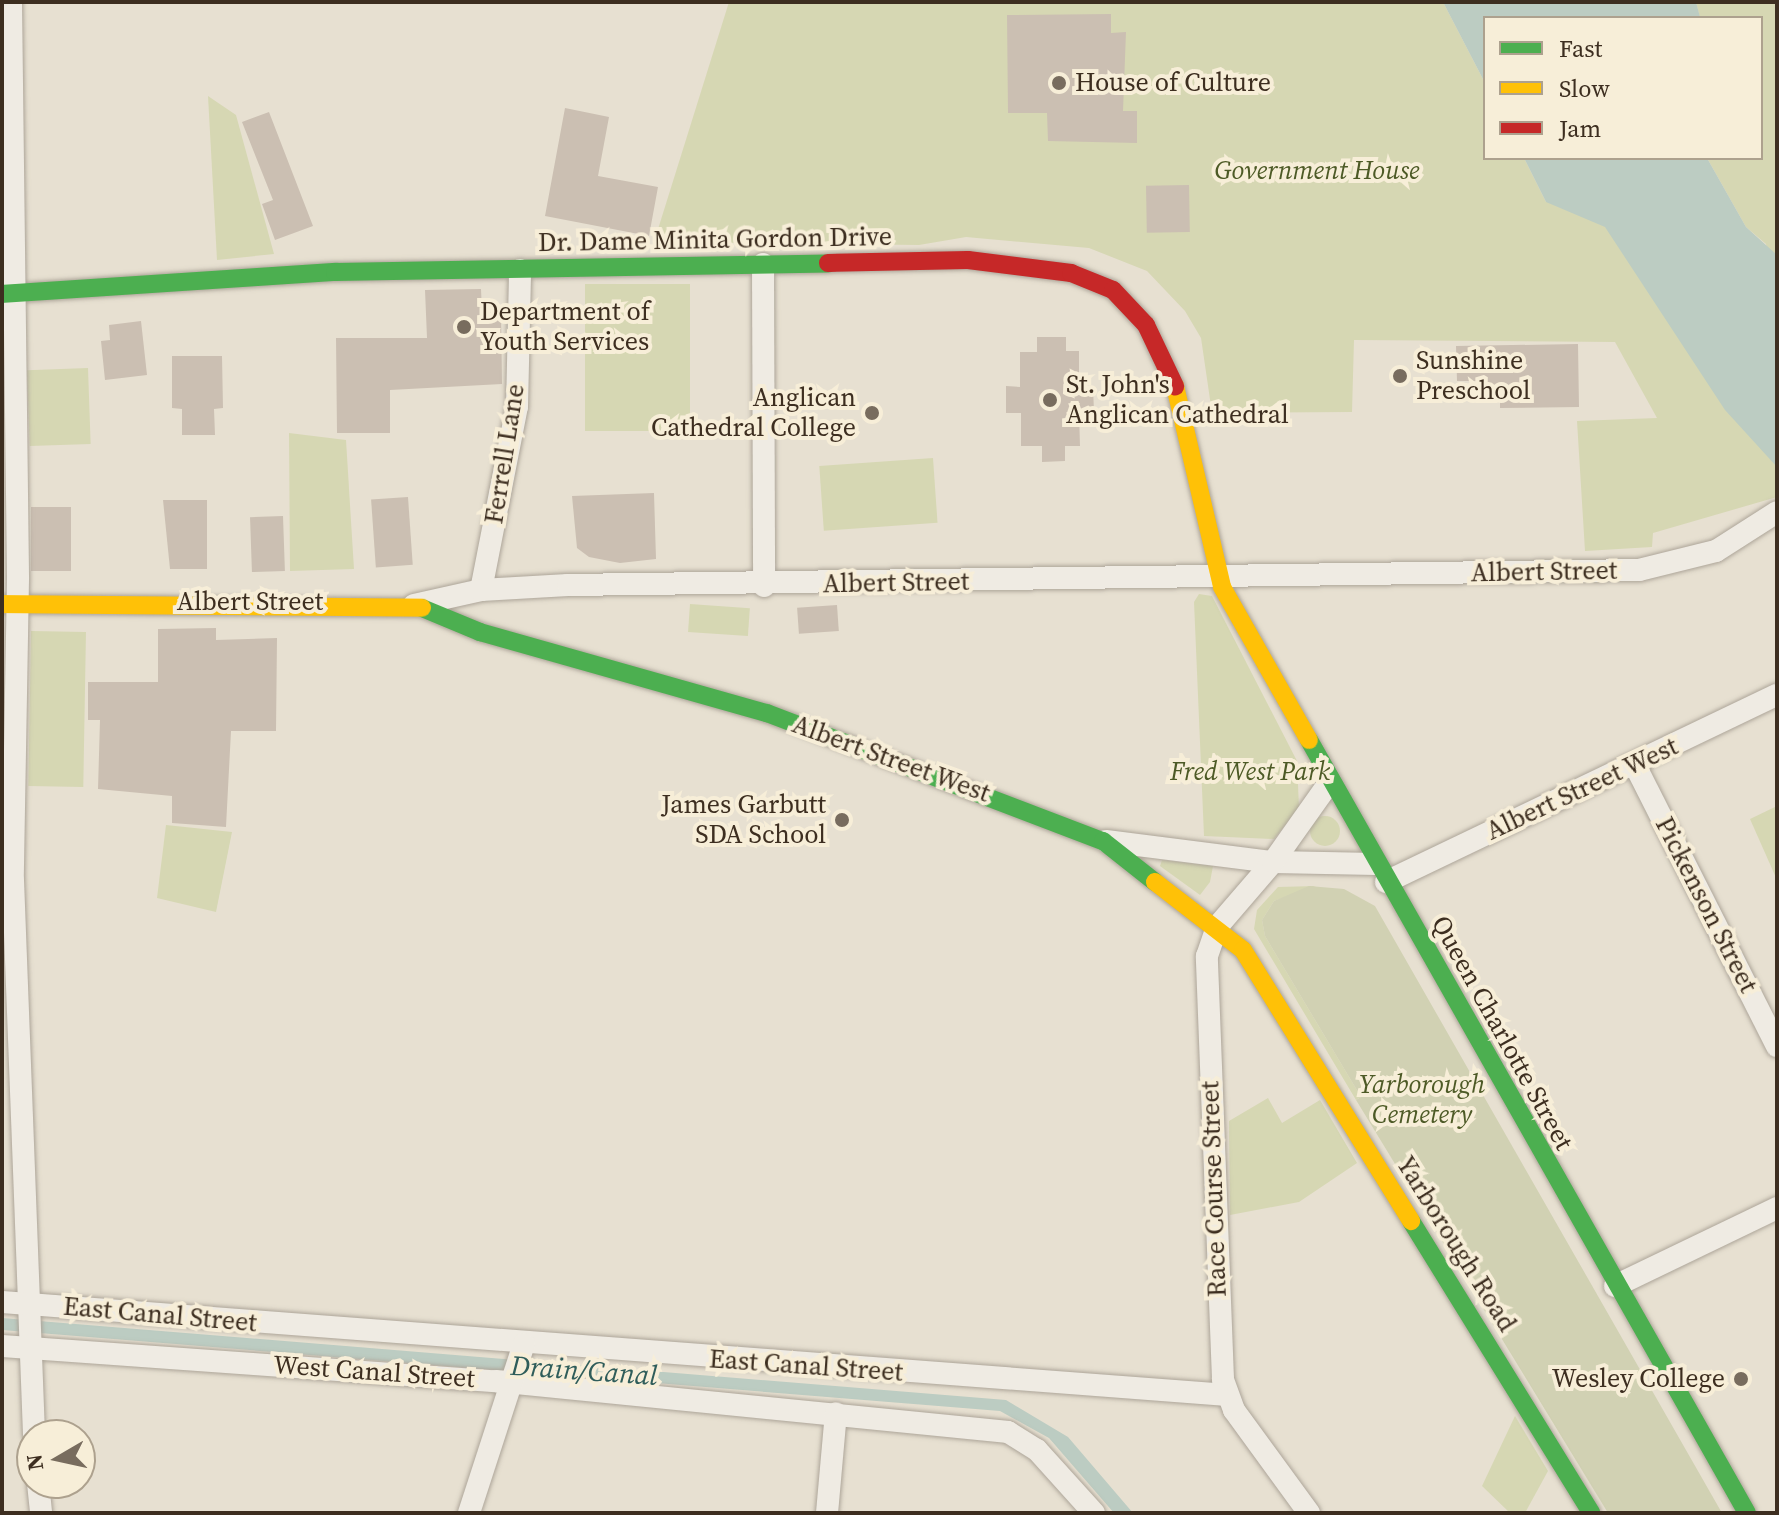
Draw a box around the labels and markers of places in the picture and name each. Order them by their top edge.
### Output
place label: House of Culture [1075,67,1271,99]
marker: House of Culture [1050,74,1068,92]
place label: Department of Youth Services [480,296,650,358]
marker: Department of Youth Services [455,318,473,336]
place label: Sunshine Preschool [1416,345,1530,406]
marker: Sunshine Preschool [1391,367,1409,385]
place label: St. John's Anglican Cathedral [1066,369,1289,430]
place label: Anglican Cathedral College [651,382,856,444]
marker: St. John's Anglican Cathedral [1041,391,1059,409]
marker: Anglican Cathedral College [863,404,881,422]
place label: James Garbutt SDA School [661,789,826,850]
marker: James Garbutt SDA School [833,811,851,829]
place label: Wesley College [1552,1363,1725,1395]
marker: Wesley College [1732,1370,1750,1388]

